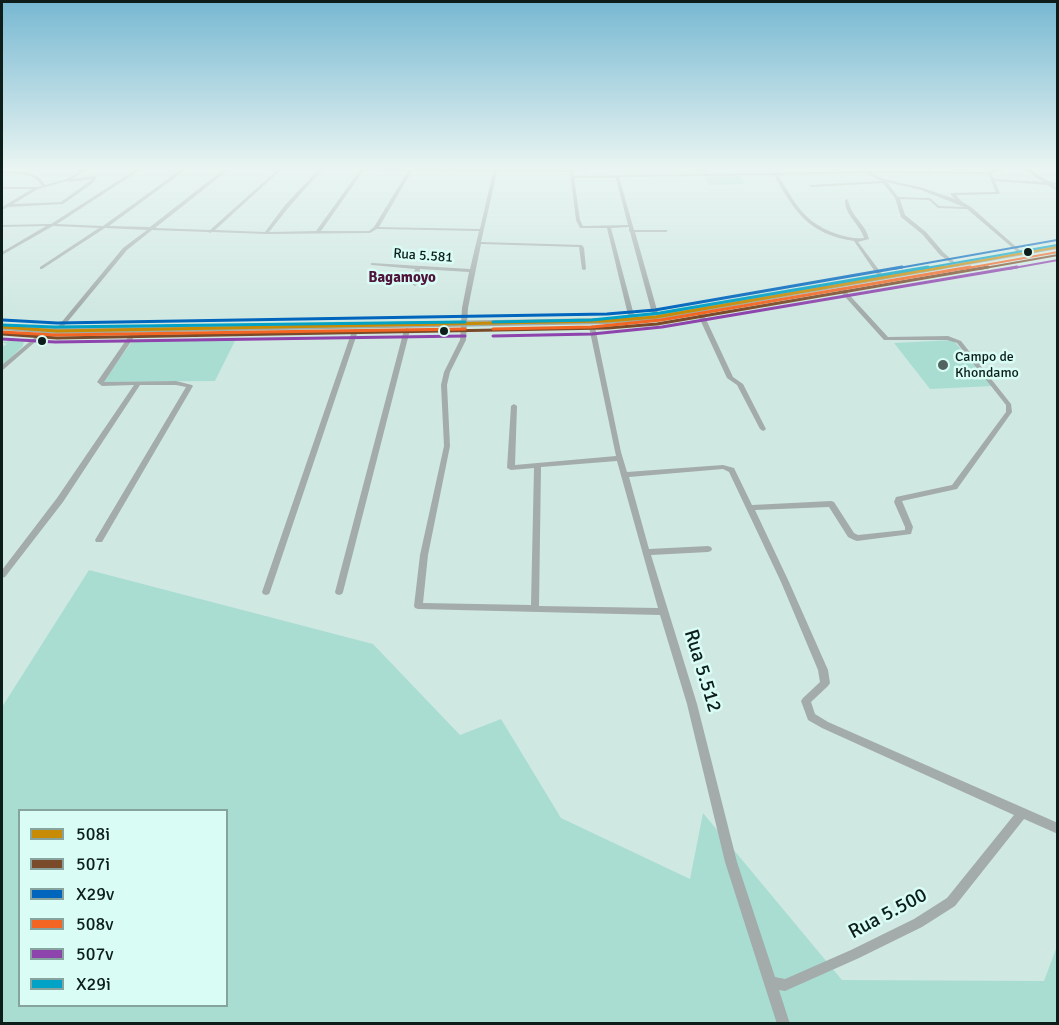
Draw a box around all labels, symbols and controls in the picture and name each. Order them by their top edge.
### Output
street label: Rua 5.581 [393,246,453,266]
unlabelled marker [1022,246,1034,258]
district label: Bagamoyo [368,269,436,287]
unlabelled marker [438,325,450,337]
unlabelled marker [36,335,48,347]
place label: Campo de Khondamo [955,349,1019,382]
marker: Campo de Khondamo [936,358,950,372]
street label: Rua 5.512 [678,627,726,715]
legend [18,809,228,1007]
text: 508i [76,823,110,845]
text: 507i [76,853,110,875]
text: X29v [76,883,114,905]
street label: Rua 5.500 [845,883,931,945]
text: 508v [76,913,113,935]
text: 507v [76,943,113,965]
text: X29i [76,973,111,995]

